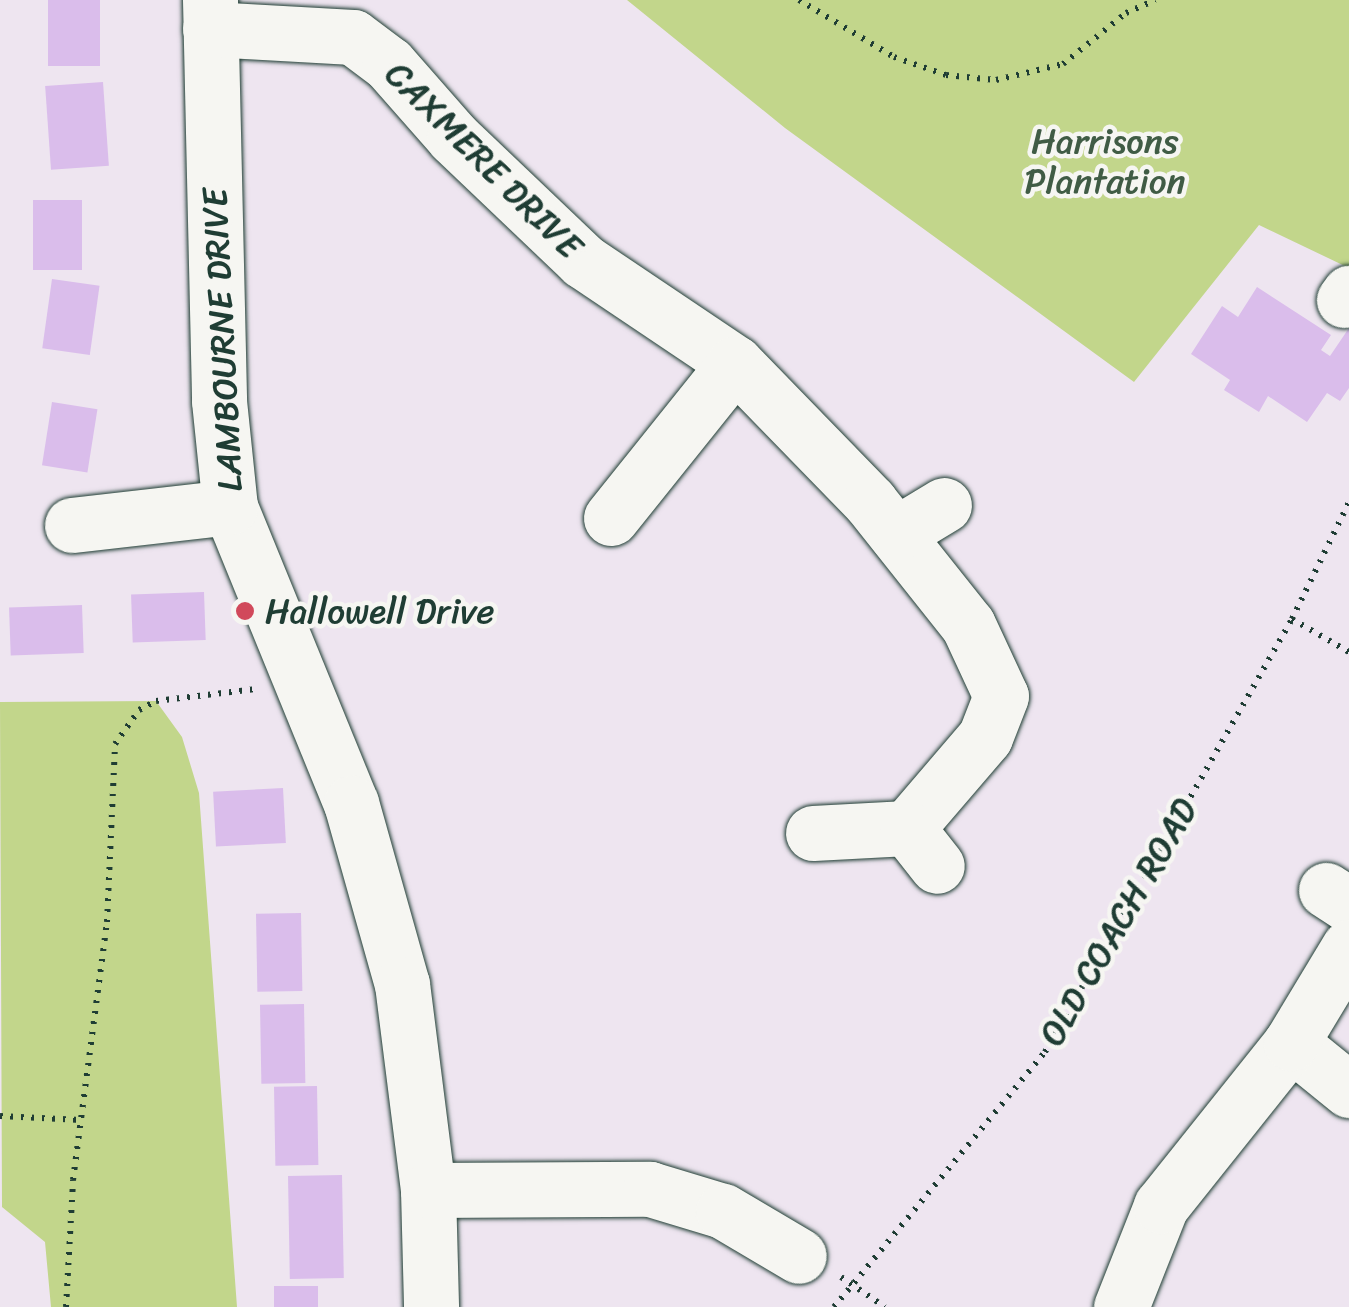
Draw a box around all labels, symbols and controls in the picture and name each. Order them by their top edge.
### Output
street label: CAXMERE DRIVE [377,53,591,267]
park label: Harrisons Plantation [1025,120,1185,202]
street label: LAMBOURNE DRIVE [193,186,251,494]
place label: Hallowell Drive [265,590,494,632]
marker: Hallowell Drive [234,600,256,622]
street label: OLD COACH ROAD [1030,790,1206,1054]

